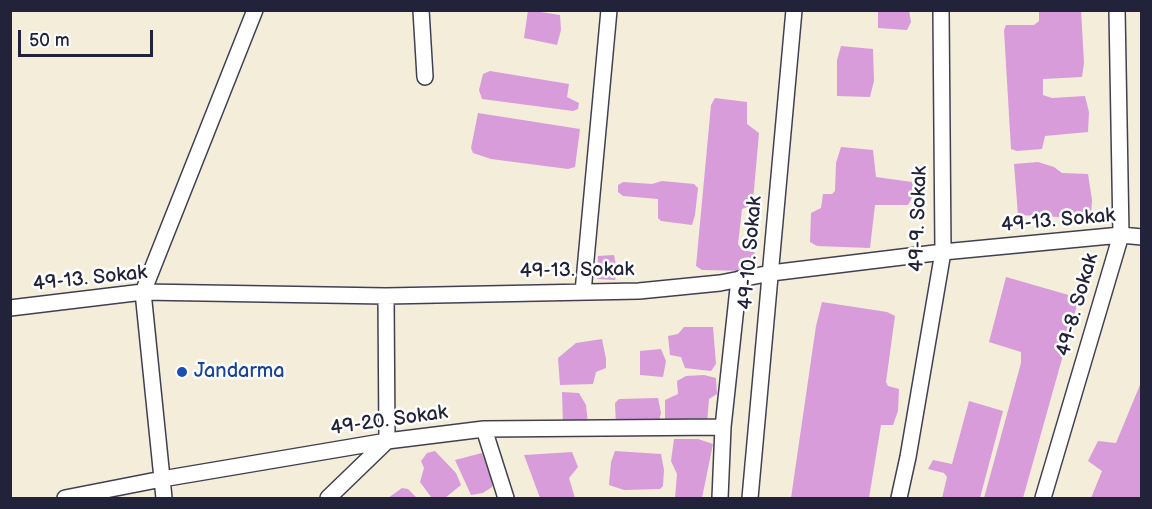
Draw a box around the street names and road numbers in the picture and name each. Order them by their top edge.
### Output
street label: 49-9. Sokak [905,166,933,272]
street label: 49-10. Sokak [734,195,768,311]
street label: 49-13. Sokak [1000,204,1116,238]
street label: 49-8. Sokak [1052,251,1104,359]
street label: 49-13. Sokak [520,258,634,284]
street label: 49-13. Sokak [32,261,148,297]
street label: 49-20. Sokak [329,401,449,441]

